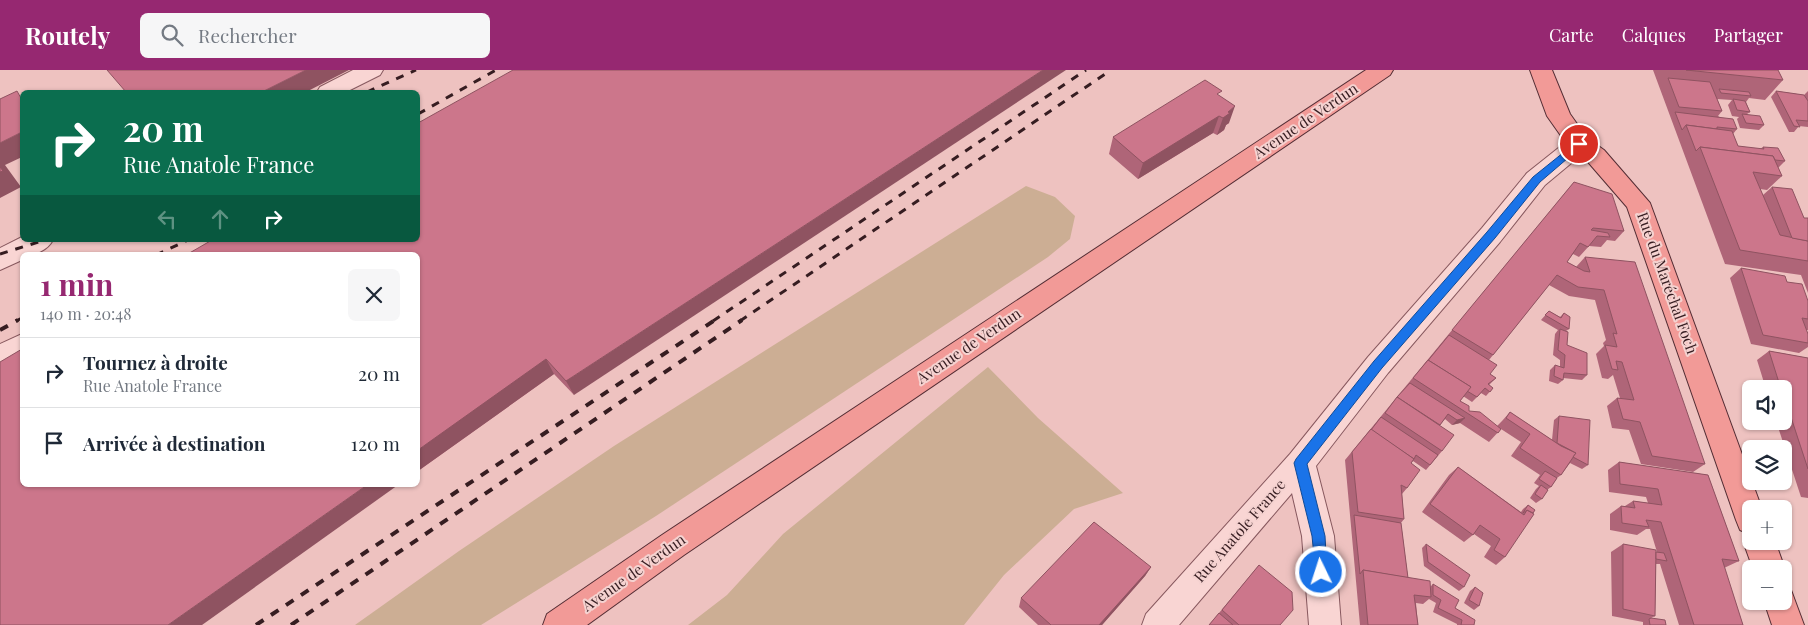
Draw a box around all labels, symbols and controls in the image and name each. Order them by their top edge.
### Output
search box [140,13,490,58]
text: Routely [25,19,110,51]
icon: search [158,21,186,49]
text: Rechercher [198,22,297,48]
text: Carte [1549,23,1594,47]
text: Calques [1622,23,1686,47]
text: Partager [1714,23,1783,47]
street label: Avenue de Verdun [1249,78,1362,163]
text: 20 m [123,104,204,151]
icon: right [40,110,105,175]
pin [1558,123,1600,165]
icon: arrive [1565,130,1593,158]
text: Rue Anatole France [123,149,314,179]
icon: left [153,205,181,233]
icon: ahead [206,205,234,233]
icon: right [259,205,287,233]
street label: Rue du Maréchal Foch [1633,209,1703,356]
text: 1 min [40,264,114,304]
button: close [348,269,400,321]
text: 140 m · 20:48 [40,303,132,324]
street label: Avenue de Verdun [912,303,1025,388]
text: Tournez à droite [83,349,228,375]
icon: right [40,359,68,387]
text: 20 m [358,360,400,386]
text: Rue Anatole France [83,375,222,396]
map controls [1742,380,1792,610]
button: sound [1742,380,1792,430]
icon: arrive [40,429,68,457]
text: Arrivée à destination [83,430,265,456]
text: 120 m [351,430,400,456]
button: layers [1742,440,1792,490]
street label: Rue Anatole France [1189,475,1290,586]
button: + [1742,500,1792,550]
street label: Avenue de Verdun [577,529,689,616]
position arrow [1294,545,1346,597]
button: − [1742,560,1792,610]

